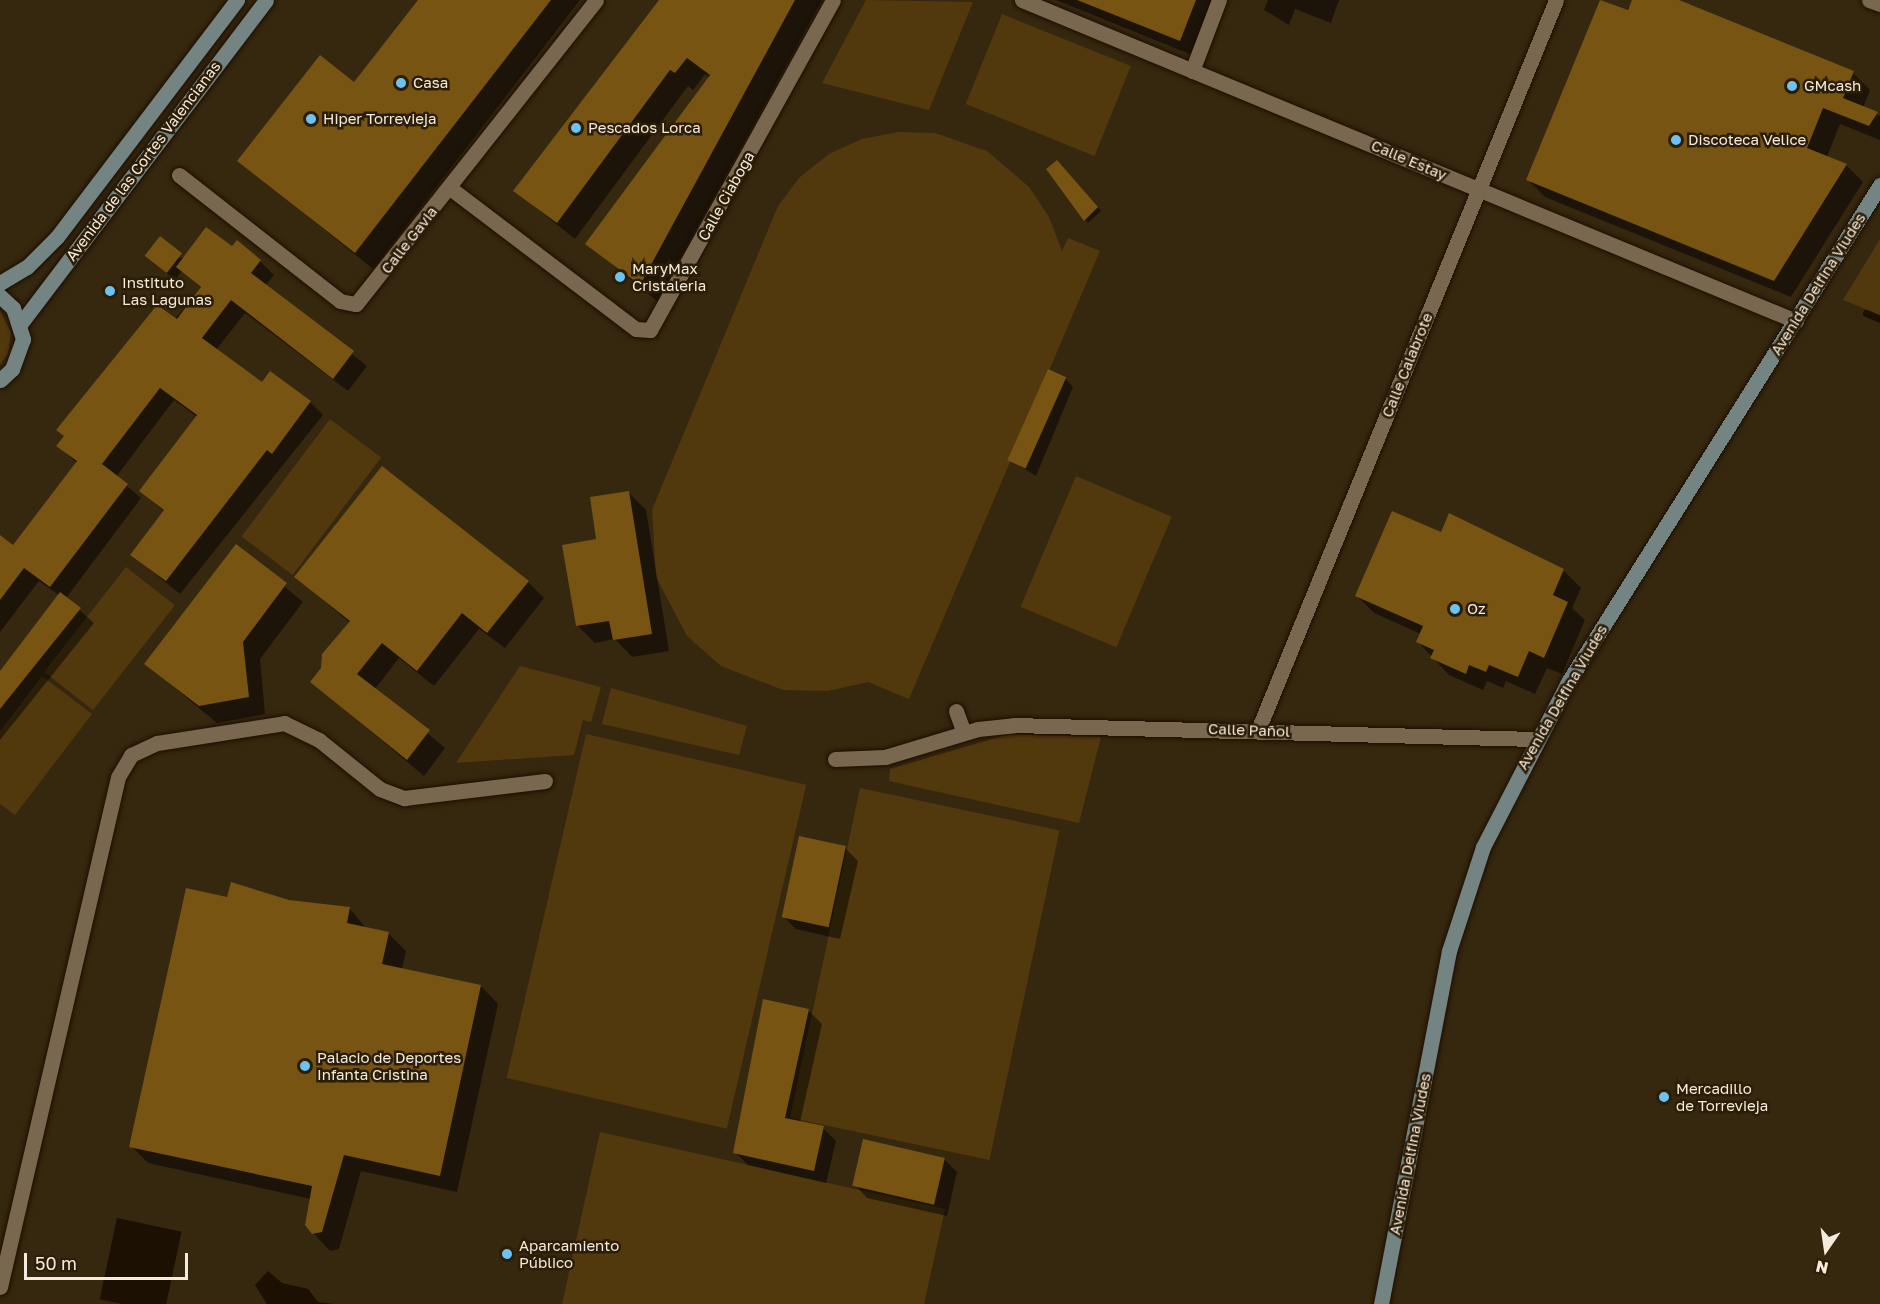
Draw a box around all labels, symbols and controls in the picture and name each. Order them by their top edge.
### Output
street label: Avenida de las Cortes Valencianas [62,58,224,264]
place label: Casa [413,74,448,92]
marker: Casa [394,76,408,90]
place label: GMcash [1804,77,1861,95]
marker: GMcash [1785,79,1799,93]
place label: Hiper Torrevieja [323,110,436,128]
marker: Hiper Torrevieja [304,112,318,126]
place label: Pescados Lorca [588,119,701,137]
marker: Pescados Lorca [569,121,583,135]
place label: Discoteca Velice [1688,131,1806,149]
marker: Discoteca Velice [1669,133,1683,147]
street label: Calle Estay [1369,136,1449,184]
street label: Calle Ciaboga [694,148,758,244]
street label: Calle Gavia [377,203,441,277]
street label: Avenida Delfina Viudes [1767,210,1869,358]
place label: MaryMax Cristaleria [632,259,706,294]
marker: MaryMax Cristaleria [613,270,627,284]
place label: Instituto Las Lagunas [122,273,212,308]
marker: Instituto Las Lagunas [103,284,117,298]
street label: Calle Calabrote [1378,310,1436,420]
place label: Oz [1467,600,1486,618]
marker: Oz [1448,602,1462,616]
street label: Avenida Delfina Viudes [1513,621,1611,773]
street label: Calle Pañol [1208,720,1290,740]
place label: Palacio de Deportes Infanta Cristina [317,1048,461,1083]
marker: Palacio de Deportes Infanta Cristina [298,1059,312,1073]
street label: Avenida Delfina Viudes [1385,1072,1435,1236]
place label: Mercadillo de Torrevieja [1676,1079,1768,1114]
marker: Mercadillo de Torrevieja [1657,1090,1671,1104]
north arrow [1796,1220,1856,1280]
place label: Aparcamiento Público [519,1236,619,1271]
scale bar [27,1241,190,1279]
marker: Aparcamiento Público [500,1247,514,1261]
text: 50 m [35,1252,77,1274]
text: N [1814,1256,1830,1279]

